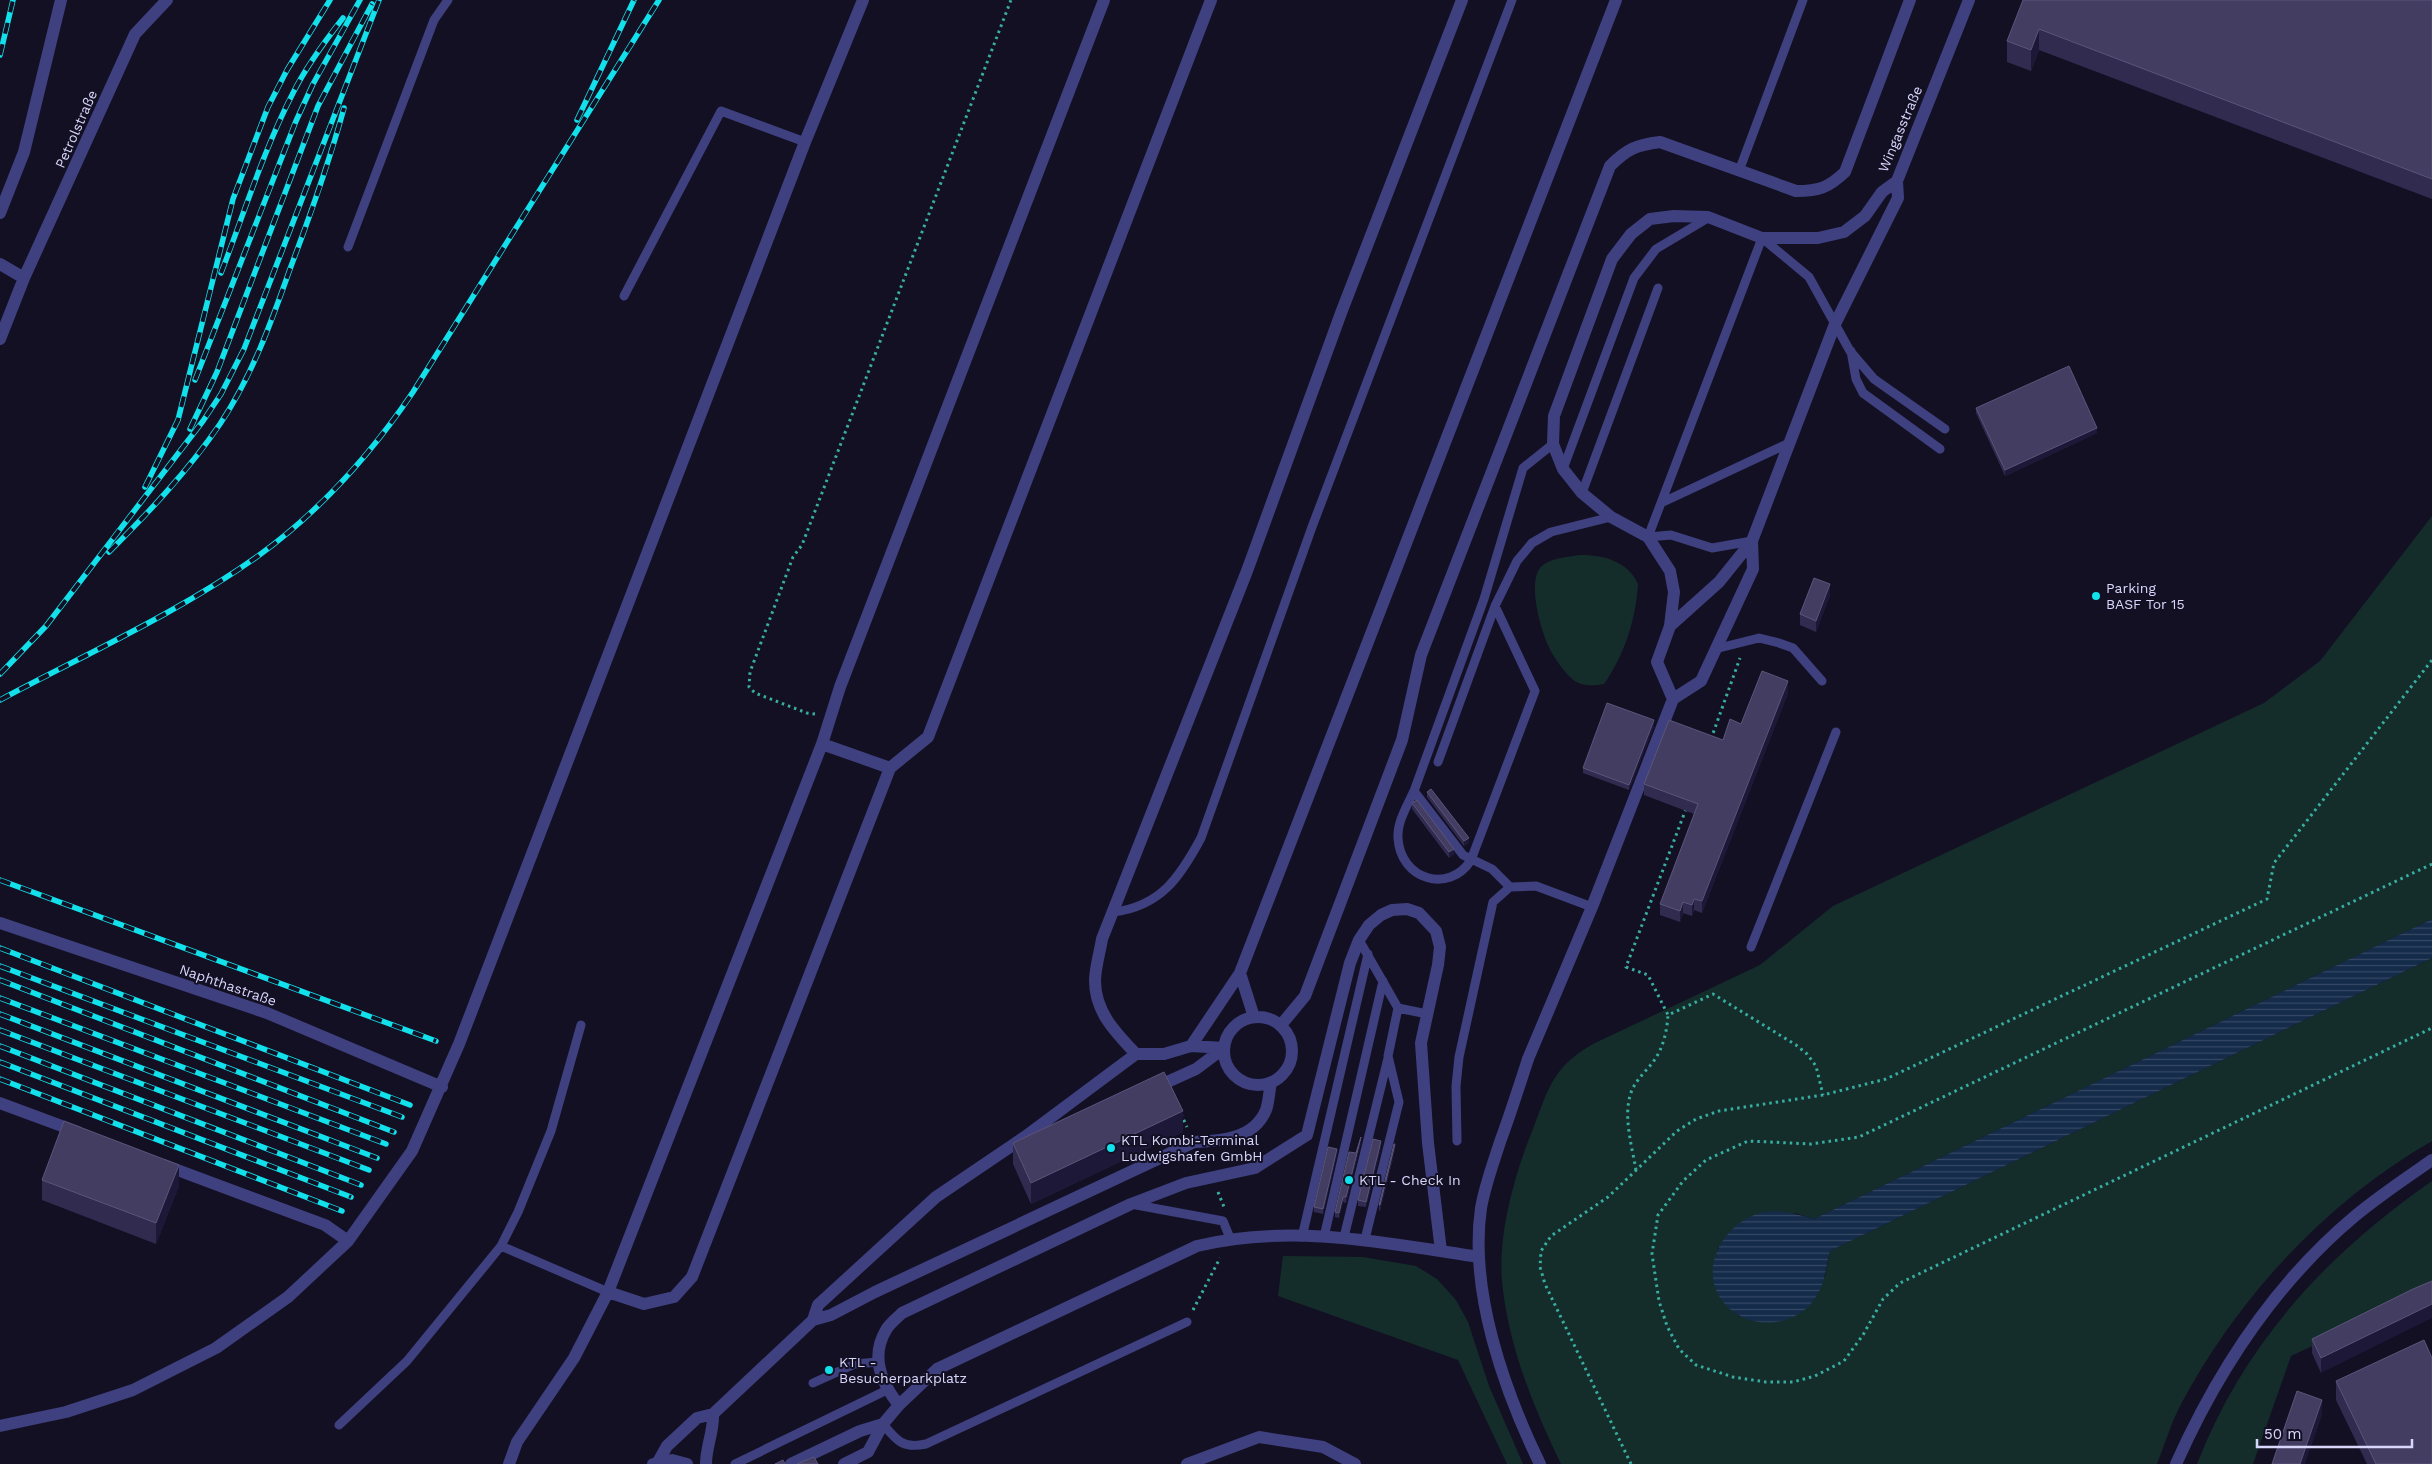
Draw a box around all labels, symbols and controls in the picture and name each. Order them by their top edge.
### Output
street label: Wingasstraße [1875,84,1925,174]
street label: Petrolstraße [52,87,100,171]
place label: Parking BASF Tor 15 [2106,580,2185,612]
marker: Parking BASF Tor 15 [2090,590,2102,602]
street label: Naphthastraße [177,961,279,1009]
place label: KTL Kombi-Terminal Ludwigshafen GmbH [1121,1132,1263,1164]
marker: KTL Kombi-Terminal Ludwigshafen GmbH [1105,1142,1117,1154]
place label: KTL - Check In [1359,1172,1461,1188]
marker: KTL - Check In [1343,1174,1355,1186]
place label: KTL - Besucherparkplatz [839,1354,967,1386]
marker: KTL - Besucherparkplatz [823,1364,835,1376]
scale bar [2257,1416,2412,1448]
text: 50 m [2264,1425,2301,1443]

